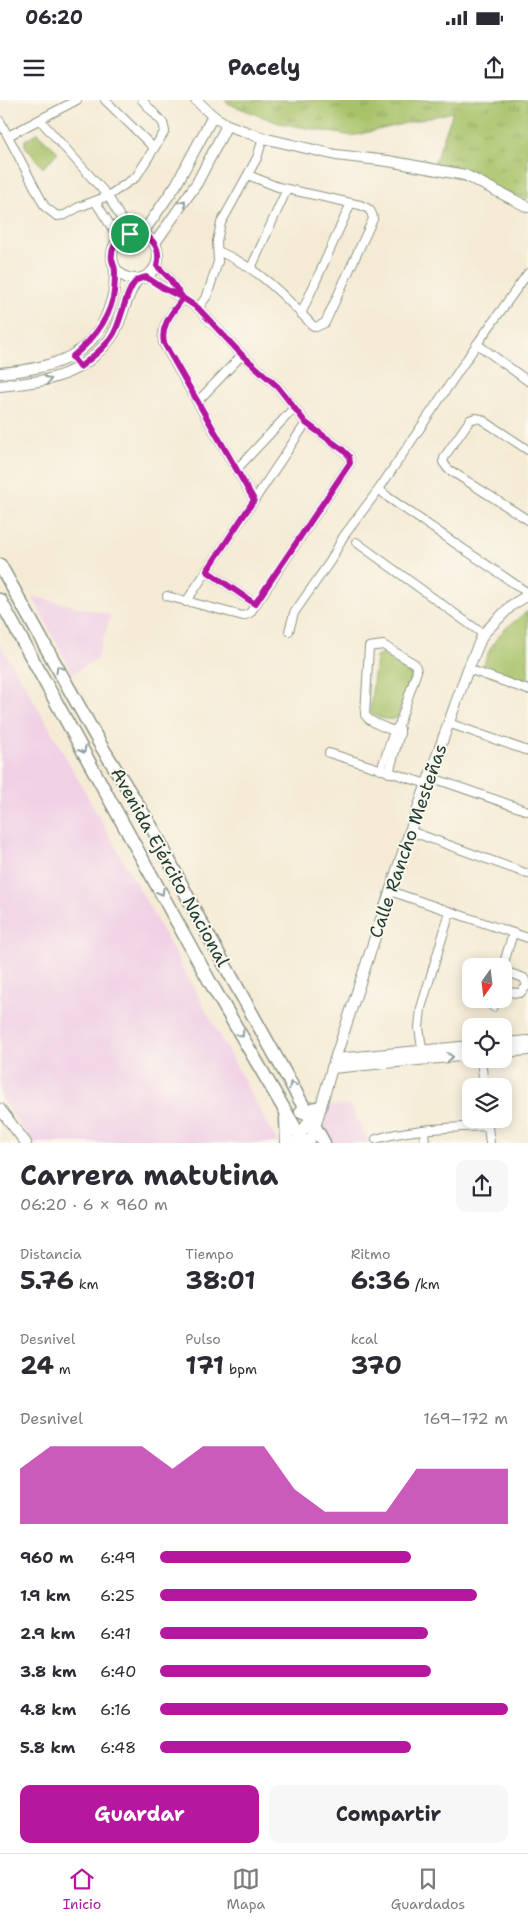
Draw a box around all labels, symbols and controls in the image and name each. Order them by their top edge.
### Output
text: 06:20 [25,5,83,30]
text: Pacely [228,53,300,82]
icon: menu [20,54,48,82]
icon: share [480,54,508,82]
one-way arrow [177,200,185,209]
pin [109,213,151,255]
icon: arrive [116,220,144,248]
one-way arrow [44,375,52,385]
one-way arrow [55,665,65,674]
street label: Calle Rancho Mesteñas [363,741,453,941]
one-way arrow [76,745,86,754]
street label: Avenida Ejército Nacional [105,763,235,971]
one-way arrow [155,887,165,896]
north arrow [462,958,512,1008]
map controls [462,958,512,1128]
button: locate [462,1018,512,1068]
one-way arrow [235,1028,245,1037]
one-way arrow [447,1052,455,1063]
button: layers [462,1078,512,1128]
one-way arrow [288,1082,298,1091]
text: Carrera matutina [20,1156,278,1194]
button: share [456,1160,508,1212]
text: 06:20 · 6 × 960 m [20,1194,168,1215]
text: Distancia [20,1245,82,1263]
text: Tiempo [185,1245,234,1263]
text: Ritmo [351,1245,390,1263]
text: 5.76 [20,1263,74,1297]
text: 38:01 [185,1263,256,1297]
text: 6:36 [351,1263,410,1297]
text: km [74,1275,99,1293]
text: /km [410,1275,440,1293]
text: Desnivel [20,1330,75,1348]
text: Pulso [185,1330,221,1348]
text: kcal [351,1330,378,1348]
text: 24 [20,1348,54,1382]
text: 171 [185,1348,224,1382]
text: 370 [351,1348,402,1382]
text: m [54,1360,71,1378]
text: bpm [224,1360,257,1378]
text: Desnivel [20,1408,83,1429]
text: 169–172 m [423,1408,508,1429]
text: 960 m [20,1547,73,1568]
text: 6:49 [100,1547,136,1568]
text: 1.9 km [20,1585,71,1606]
text: 6:25 [100,1585,135,1606]
text: 2.9 km [20,1623,75,1644]
text: 6:41 [100,1623,131,1644]
text: 3.8 km [20,1661,77,1682]
text: 6:40 [100,1661,136,1682]
text: 4.8 km [20,1699,76,1720]
text: 6:16 [100,1699,131,1720]
text: 5.8 km [20,1737,75,1758]
text: 6:48 [100,1737,136,1758]
button: Guardar [20,1785,259,1843]
button: Compartir [269,1785,508,1843]
tab: Inicio [63,1865,101,1913]
tab: Mapa [227,1865,265,1913]
tab: Guardados [391,1865,465,1913]

